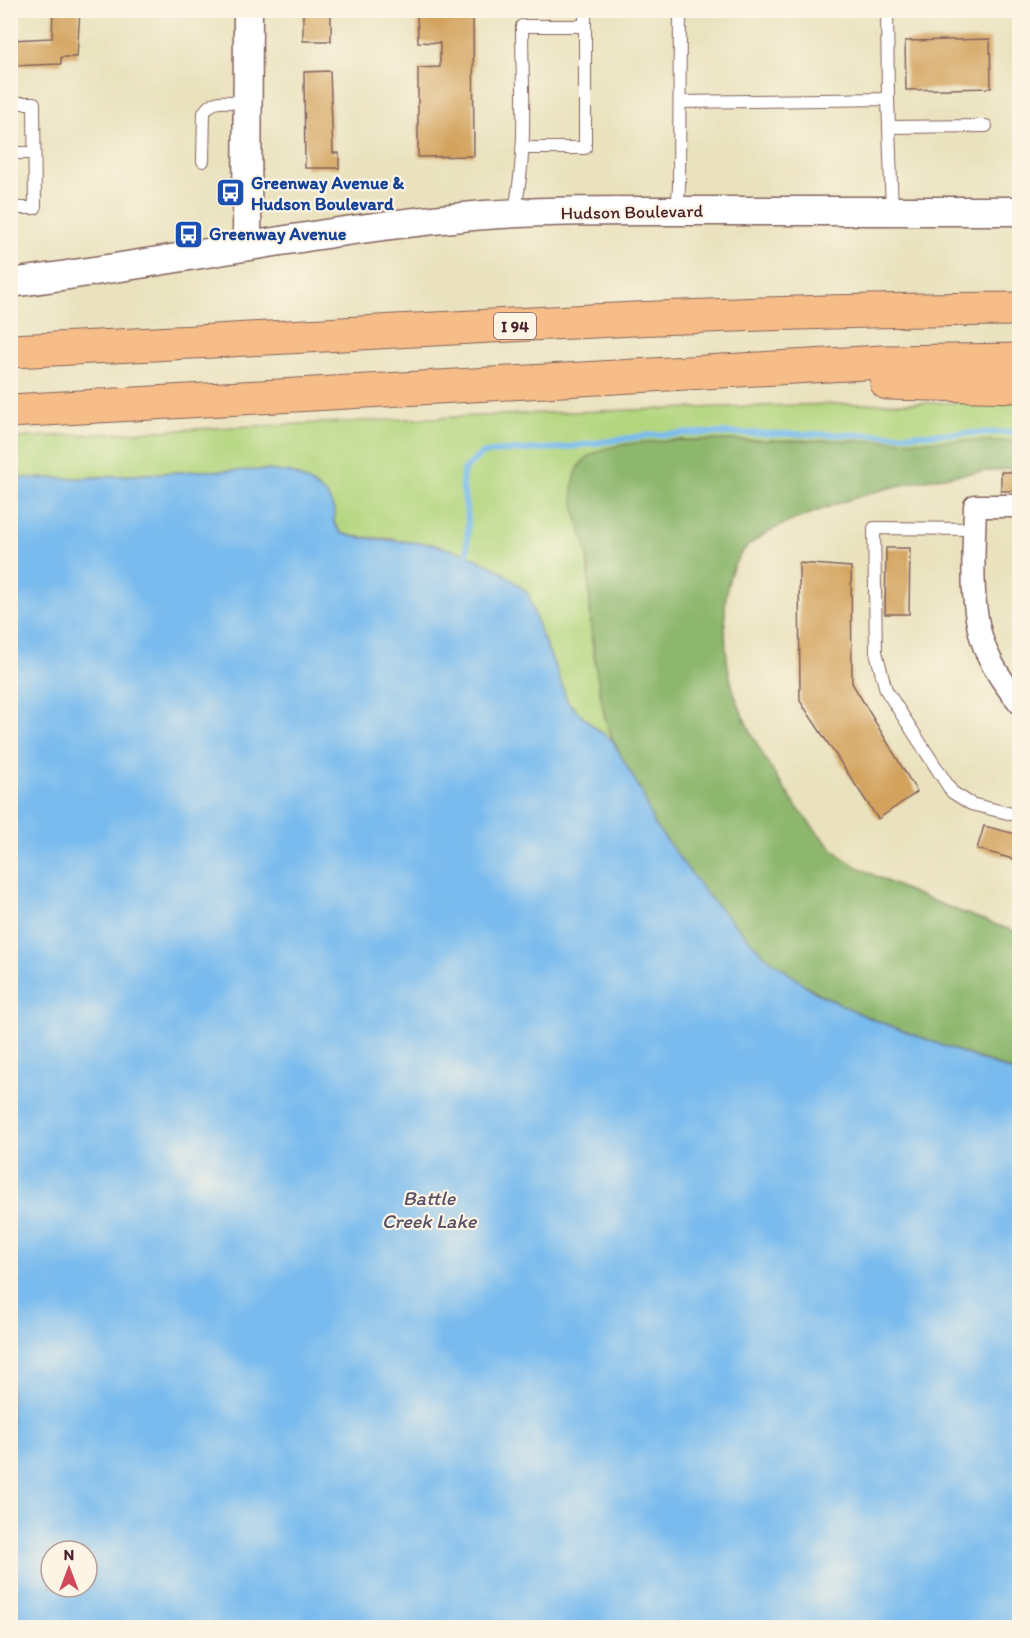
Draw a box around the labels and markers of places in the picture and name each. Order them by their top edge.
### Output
place label: Greenway Avenue & Hudson Boulevard [251,172,405,215]
bus stop icon: Greenway Avenue & Hudson Boulevard [214,177,246,209]
bus stop icon: Greenway Avenue [172,218,204,250]
place label: Greenway Avenue [209,223,347,245]

